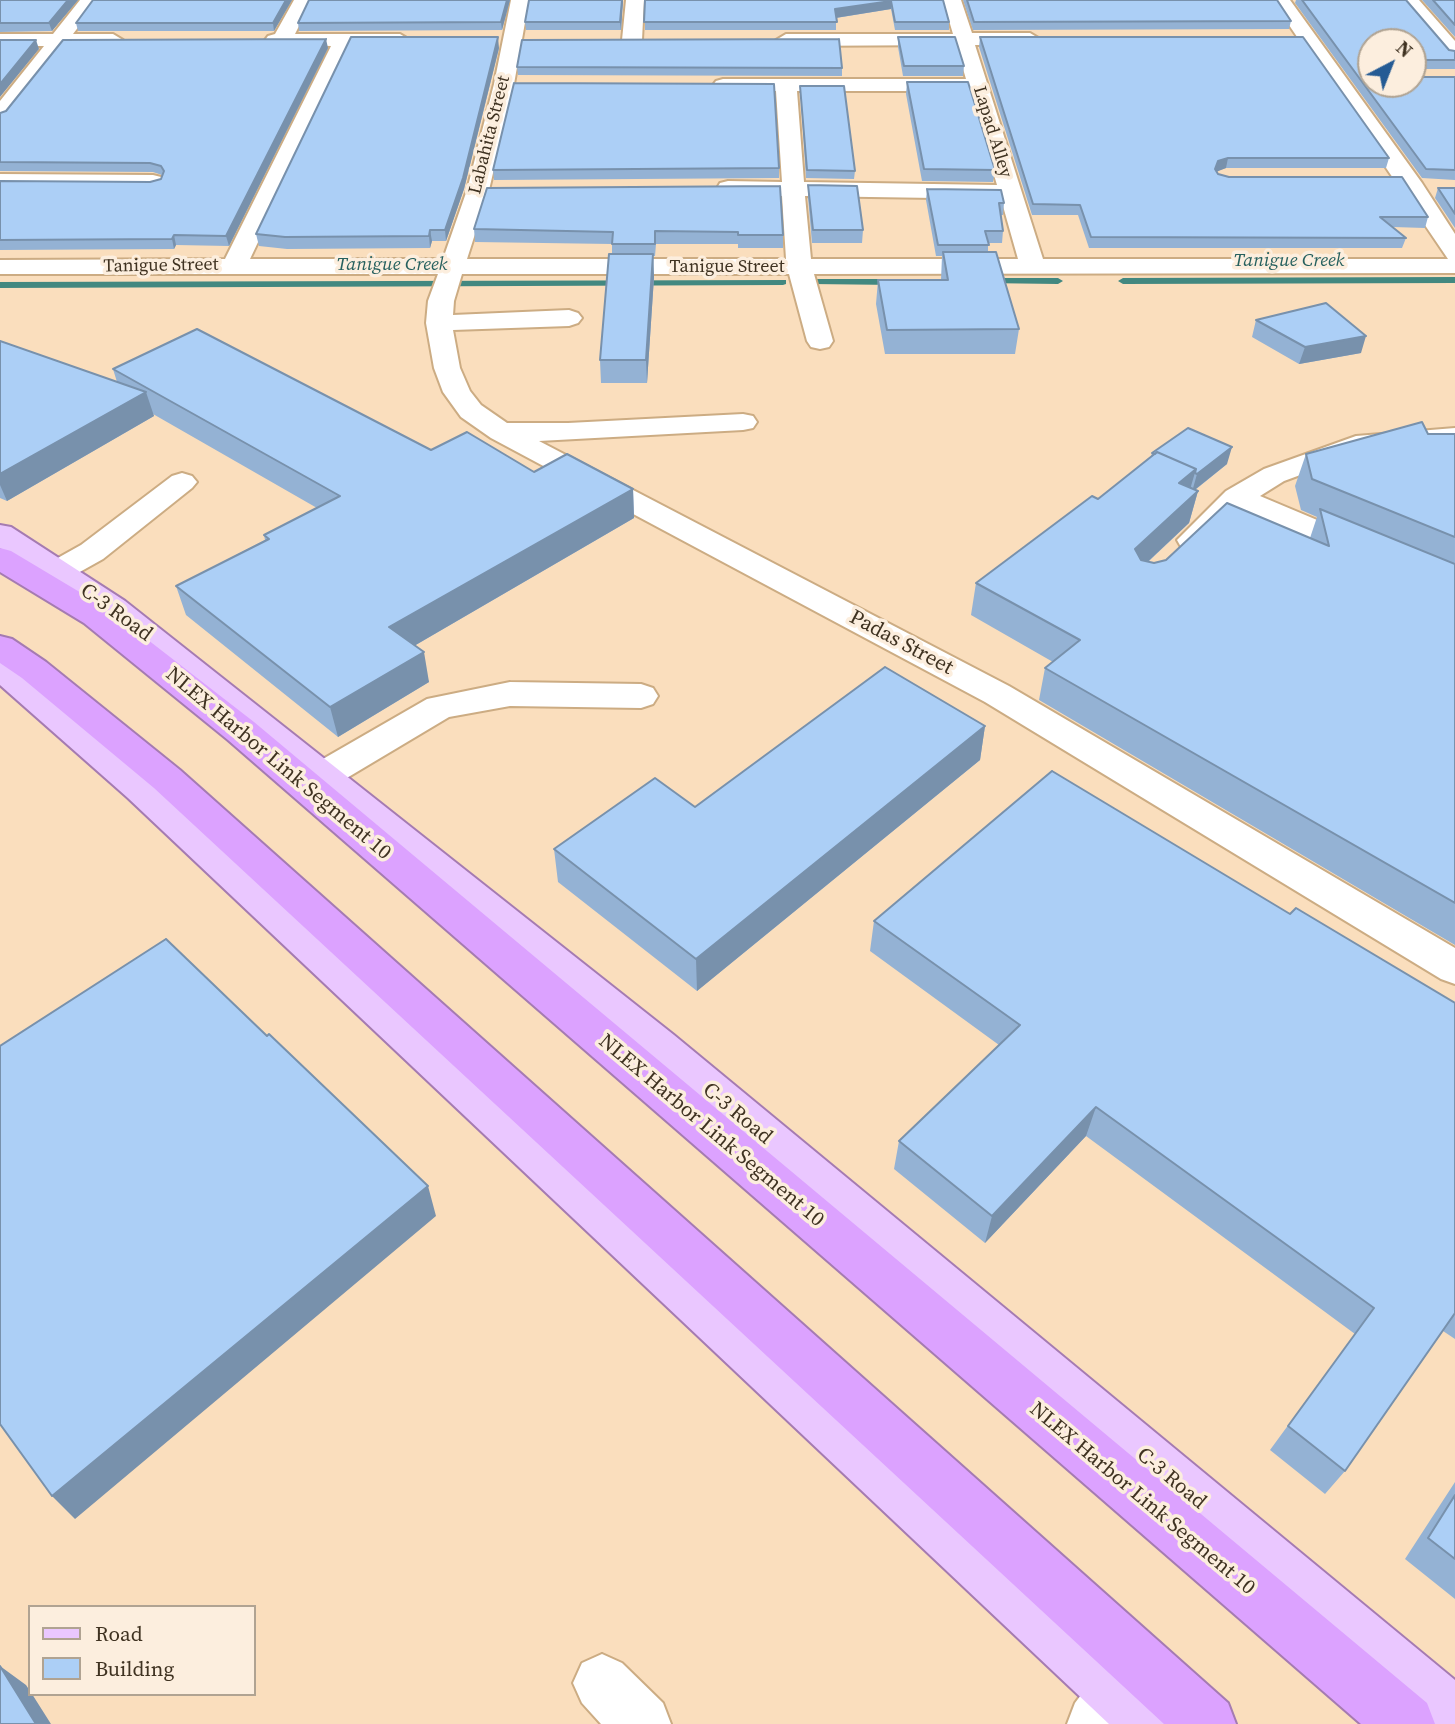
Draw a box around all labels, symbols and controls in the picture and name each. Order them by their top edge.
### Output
north arrow [1357,28,1427,98]
text: N [1391,35,1419,63]
street label: Labahita Street [465,74,515,196]
street label: Lapad Alley [968,84,1016,180]
water label: Tanigue Creek [1233,250,1345,272]
street label: Tanigue Street [103,254,219,278]
water label: Tanigue Creek [336,254,448,276]
street label: Tanigue Street [669,256,785,278]
street label: C-3 Road [75,578,157,648]
street label: Padas Street [845,605,957,681]
street label: NLEX Harbor Link Segment 10 [160,662,396,866]
street label: NLEX Harbor Link Segment 10 [593,1029,829,1233]
street label: C-3 Road [697,1078,777,1150]
street label: NLEX Harbor Link Segment 10 [1024,1397,1260,1601]
street label: C-3 Road [1131,1443,1211,1515]
legend [28,1605,256,1696]
text: Road [95,1619,143,1648]
text: Building [95,1654,174,1683]

